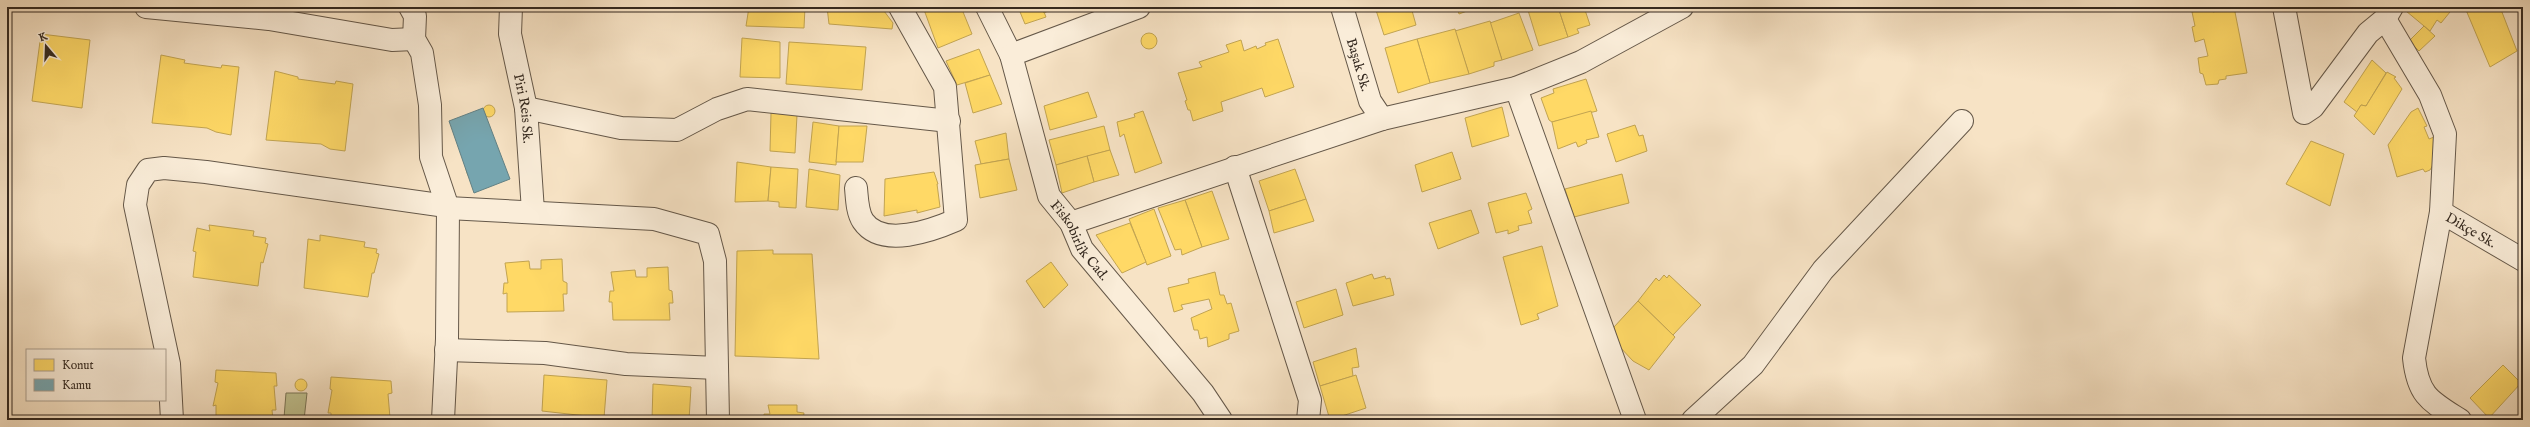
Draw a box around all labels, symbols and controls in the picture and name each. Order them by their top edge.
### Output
north arrow [26,26,66,66]
text: K [37,29,50,45]
street label: Başak Sk. [1342,36,1375,94]
street label: Piri Reis Sk. [509,72,536,144]
street label: Fiskobirlik Cad. [1046,197,1113,285]
street label: Dikçe Sk. [2442,209,2499,252]
legend [26,349,166,401]
text: Konut [62,358,94,373]
text: Kamu [62,378,91,393]

